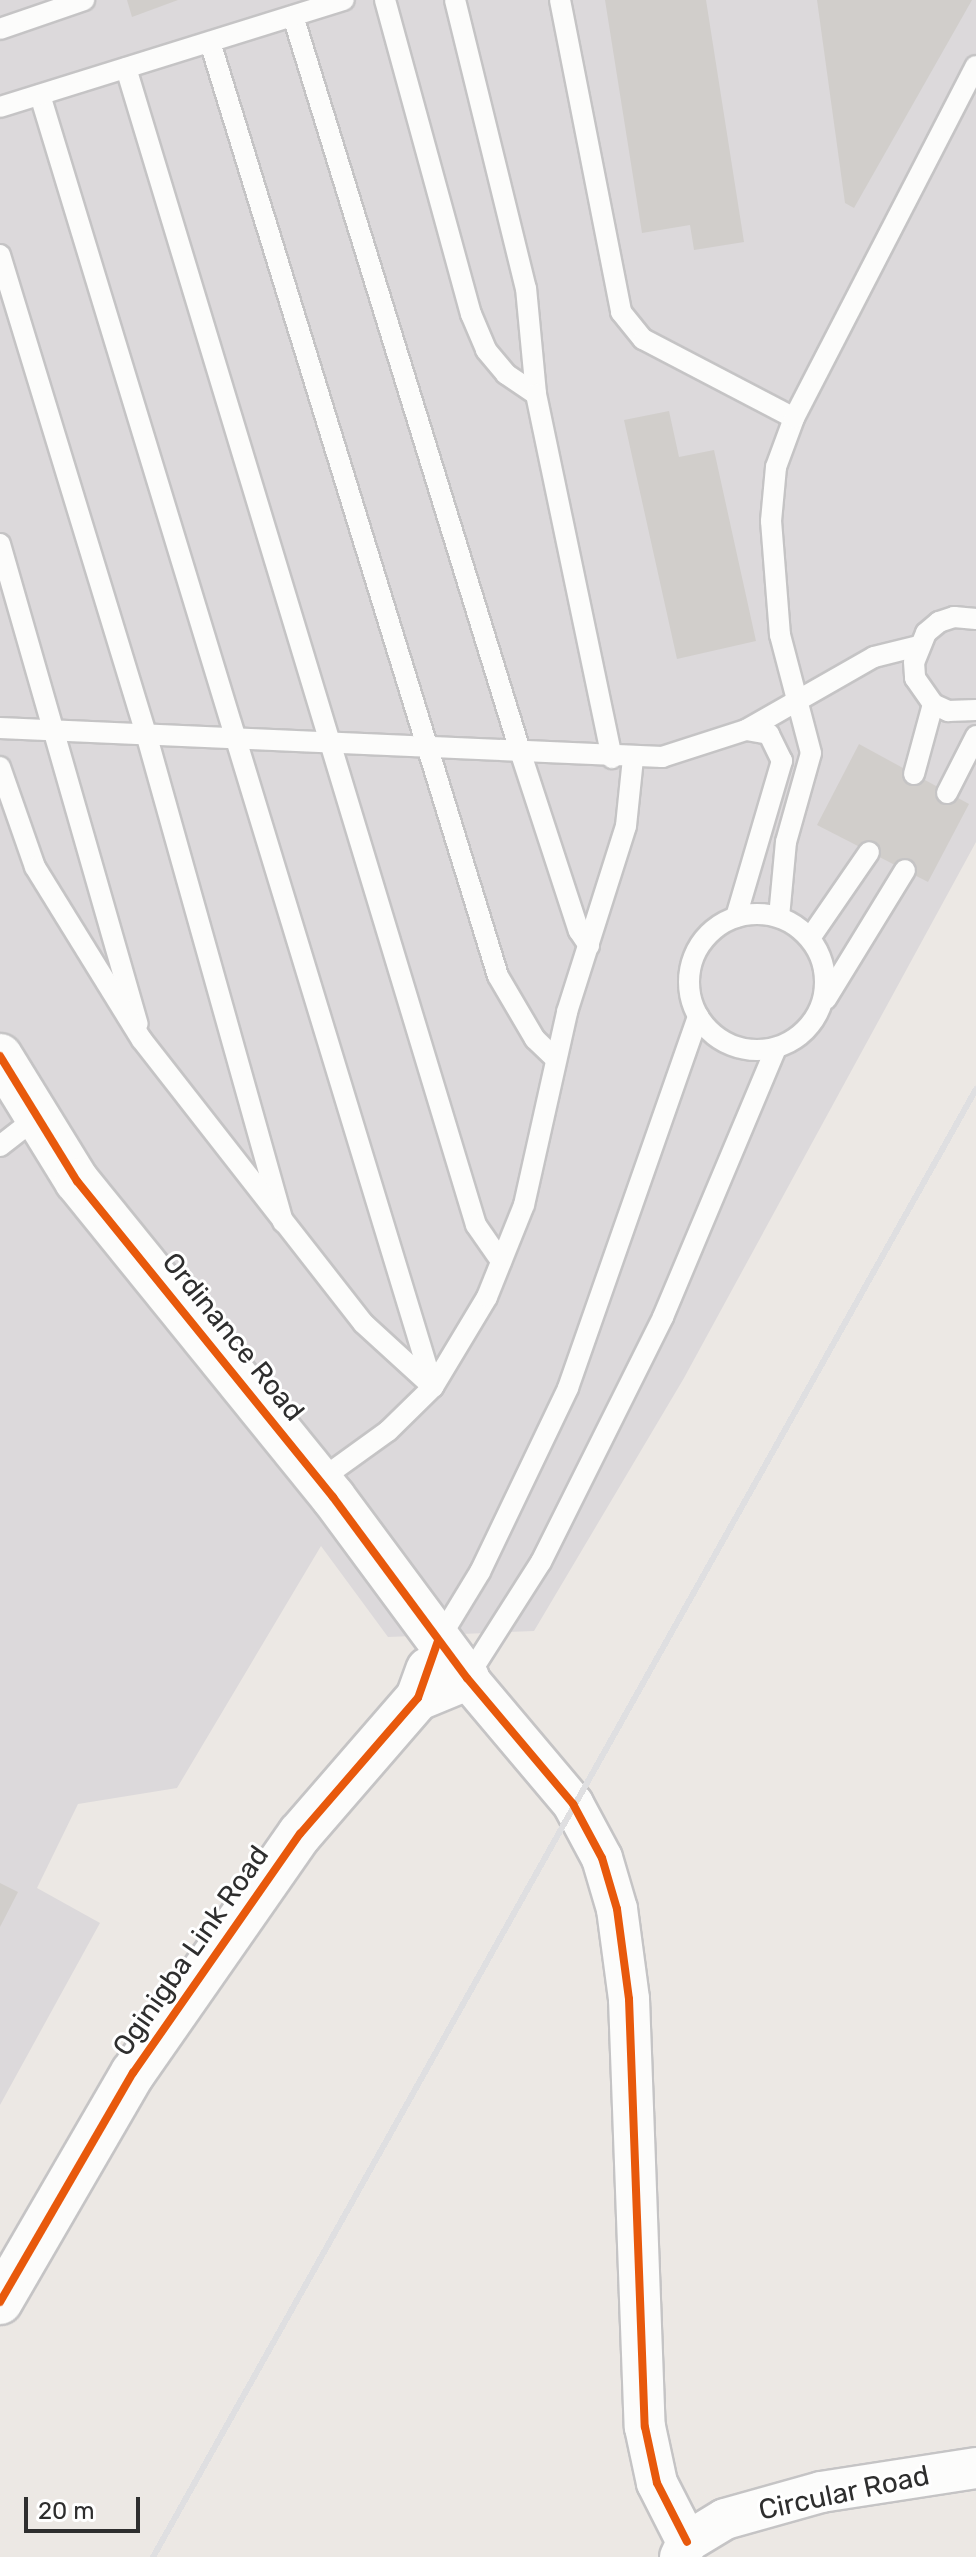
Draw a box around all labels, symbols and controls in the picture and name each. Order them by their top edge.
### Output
street label: Ordinance Road [155,1246,311,1428]
street label: Oginigba Link Road [106,1839,276,2063]
street label: Circular Road [755,2458,933,2528]
scale bar [28,2481,144,2531]
text: 20 m [38,2497,95,2525]

